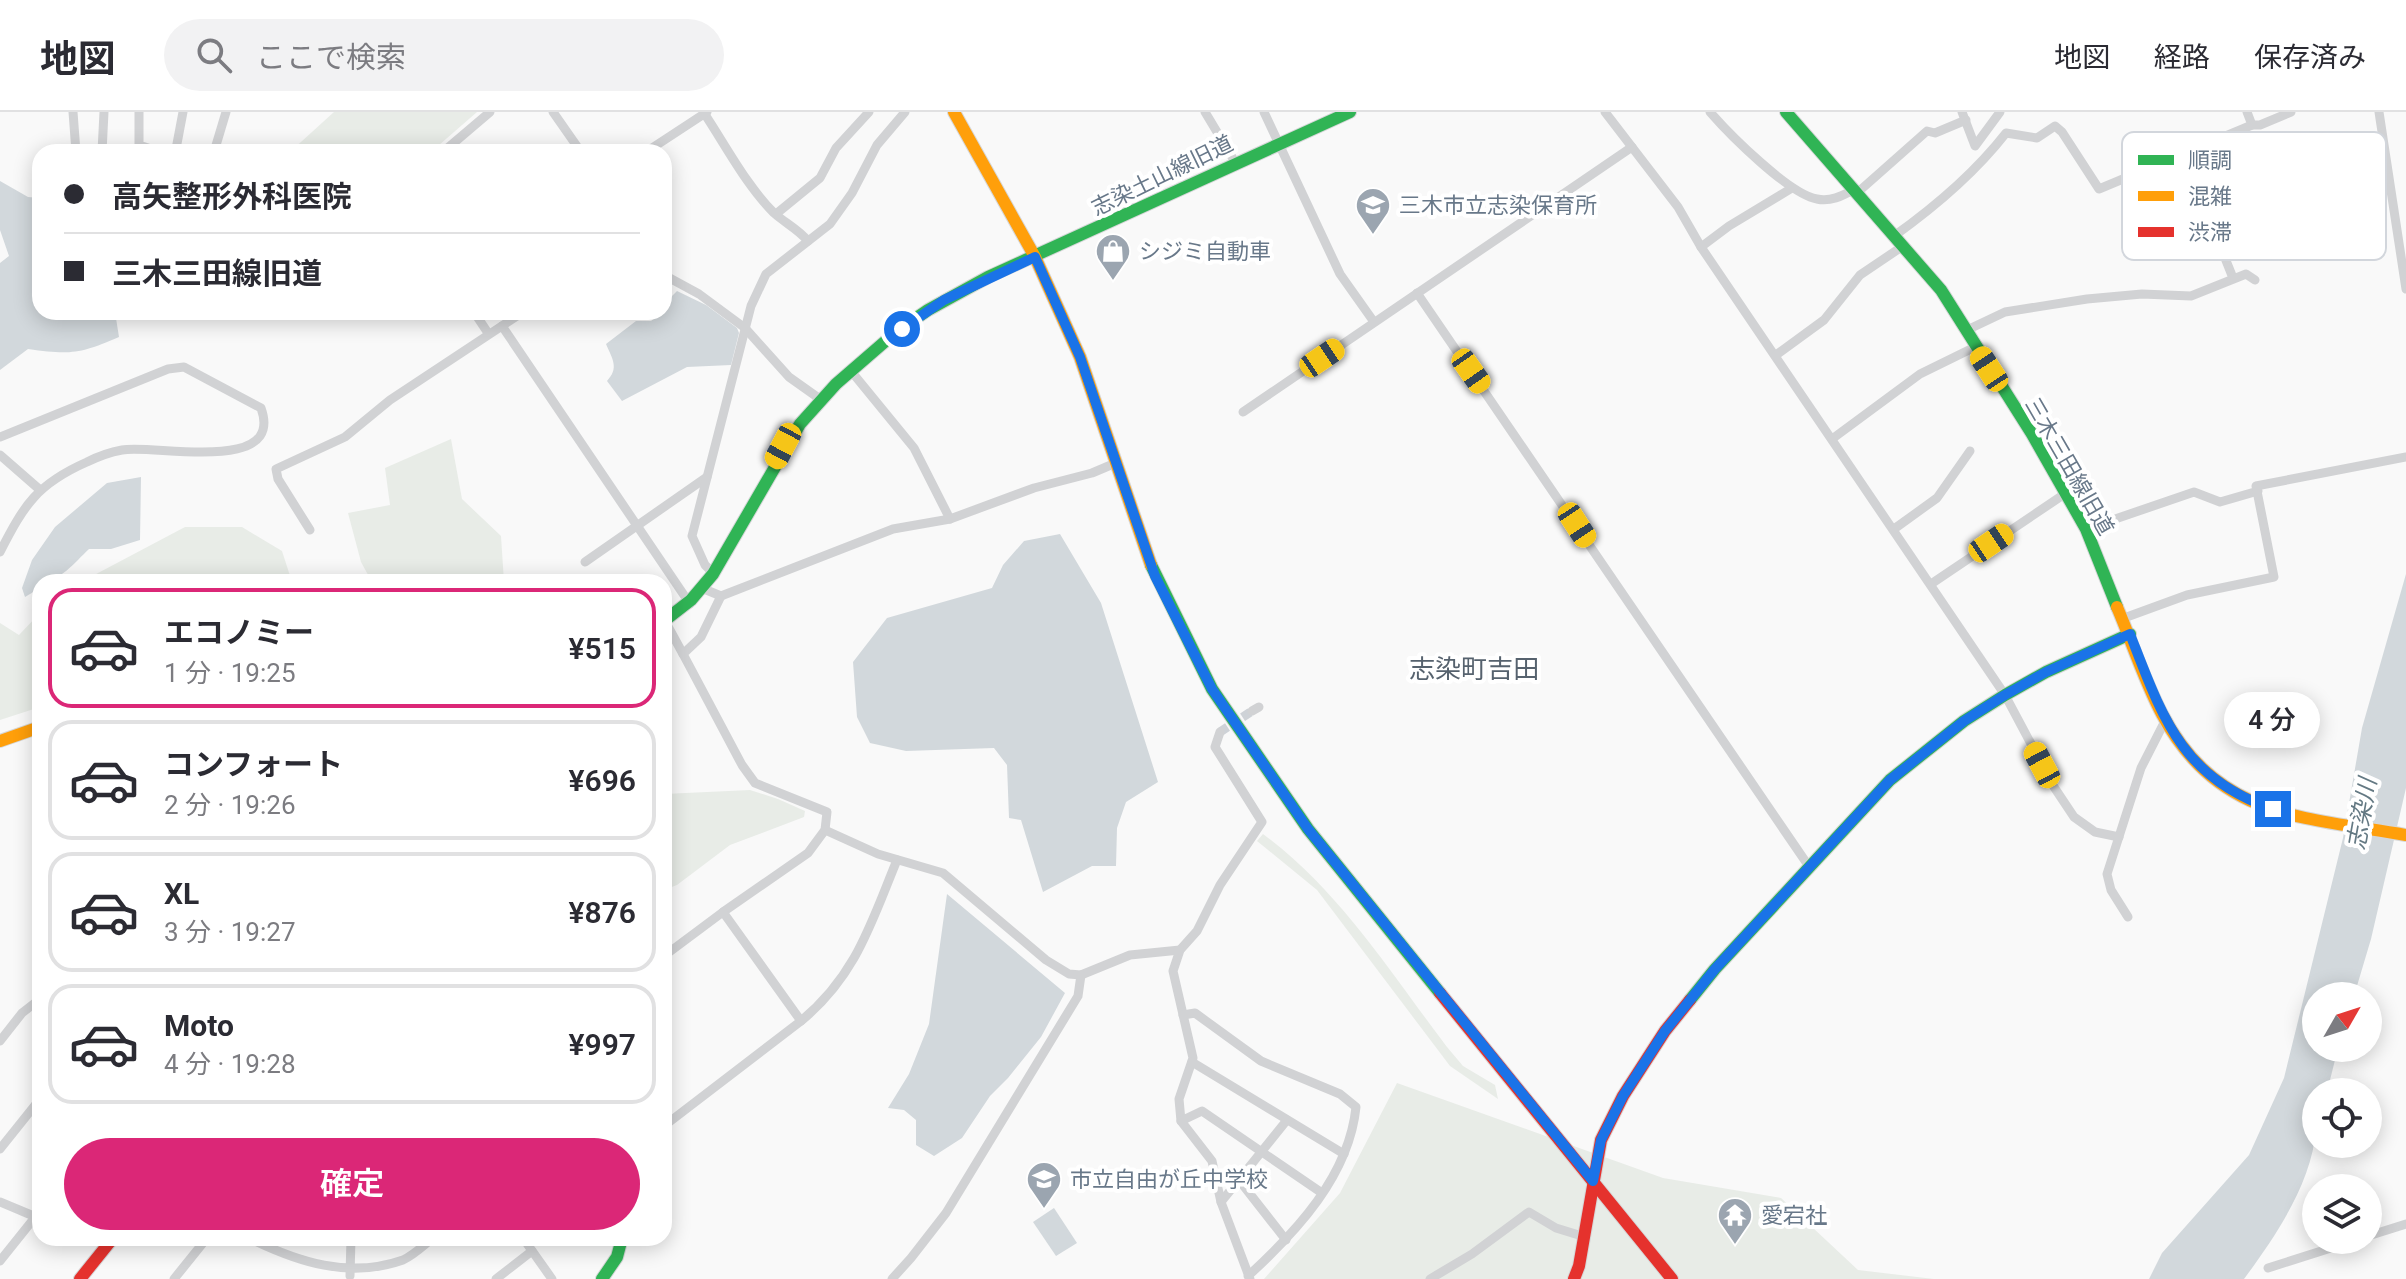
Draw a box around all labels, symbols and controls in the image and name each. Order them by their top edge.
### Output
search box [164,19,724,91]
icon: search [192,33,236,77]
text: 地図 [40,37,116,81]
text: ここで検索 [256,40,406,75]
text: 地図 [2054,41,2110,74]
text: 経路 [2154,41,2210,74]
text: 保存済み [2254,41,2366,74]
street label: 志染土山線旧道 [1088,130,1237,220]
legend [2122,132,2386,260]
text: 順調 [2188,148,2232,173]
text: 高矢整形外科医院 [112,179,352,214]
text: 混雑 [2188,184,2232,209]
school or university icon: 三木市立志染保育所 [1354,186,1392,236]
place label: 三木市立志染保育所 [1399,193,1597,218]
text: 渋滞 [2188,220,2232,245]
shop icon: シジミ自動車 [1094,232,1132,282]
place label: シジミ自動車 [1139,239,1271,264]
text: 三木三田線旧道 [112,256,322,291]
route start [884,311,920,347]
car [1295,335,1349,381]
car [1966,342,2012,396]
car [1447,344,1495,398]
street label: 三木三田線旧道 [2020,393,2119,539]
car [761,419,805,473]
car [1554,498,1600,552]
car [1964,520,2018,566]
icon: car [68,612,140,684]
text: エコノミー [164,615,314,650]
text: ¥515 [569,631,636,666]
district label: 志染町吉田 [1409,654,1539,684]
text: 1 分 · 19:25 [164,658,296,688]
callout: 4 分 [2225,693,2321,749]
text: 4 分 [2248,705,2296,735]
car [2020,738,2064,792]
icon: car [68,744,140,816]
text: コンフォート [164,747,343,782]
text: ¥696 [569,763,636,798]
water label: 志染川 [2342,773,2383,852]
text: 2 分 · 19:26 [164,790,296,820]
route end [2255,791,2291,827]
icon: car [68,876,140,948]
text: XL [164,876,199,911]
text: ¥876 [569,895,636,930]
text: 3 分 · 19:27 [164,917,296,947]
north arrow [2302,982,2382,1062]
map controls [2302,982,2382,1254]
icon: car [68,1008,140,1080]
text: Moto [164,1008,234,1043]
text: ¥997 [569,1027,636,1062]
text: 4 分 · 19:28 [164,1049,296,1079]
button: locate [2302,1078,2382,1158]
button: 確定 [64,1138,640,1230]
school or university icon: 市立自由が丘中学校 [1025,1160,1063,1210]
place label: 市立自由が丘中学校 [1070,1167,1268,1192]
button: layers [2302,1174,2382,1254]
temple icon: 愛宕社 [1716,1196,1754,1246]
place label: 愛宕社 [1761,1203,1827,1228]

